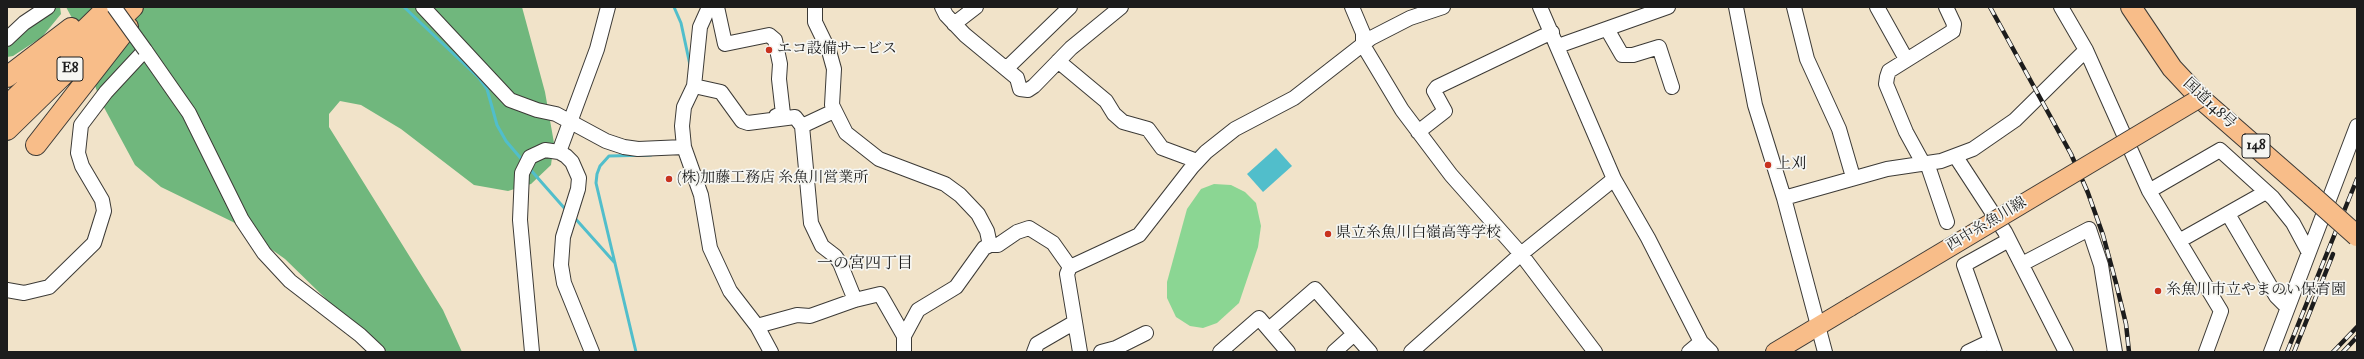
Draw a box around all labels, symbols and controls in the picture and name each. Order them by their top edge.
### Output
place label: エコ設備サービス [777,41,897,59]
marker: エコ設備サービス [764,45,774,55]
road number: E8 [57,57,83,81]
street label: 国道148号 [2179,75,2239,133]
road number: 148 [2242,134,2270,158]
place label: 上刈 [1776,156,1806,174]
marker: 上刈 [1763,160,1773,170]
place label: (株)加藤工務店 糸魚川営業所 [677,170,868,188]
marker: (株)加藤工務店 糸魚川営業所 [664,174,674,184]
street label: 西中糸魚川線 [1944,194,2030,256]
place label: 県立糸魚川白嶺高等学校 [1336,225,1501,243]
marker: 県立糸魚川白嶺高等学校 [1323,229,1333,239]
district label: 一の宮四丁目 [817,255,913,275]
place label: 糸魚川市立やまのい保育園 [2166,282,2346,300]
marker: 糸魚川市立やまのい保育園 [2153,286,2163,296]

